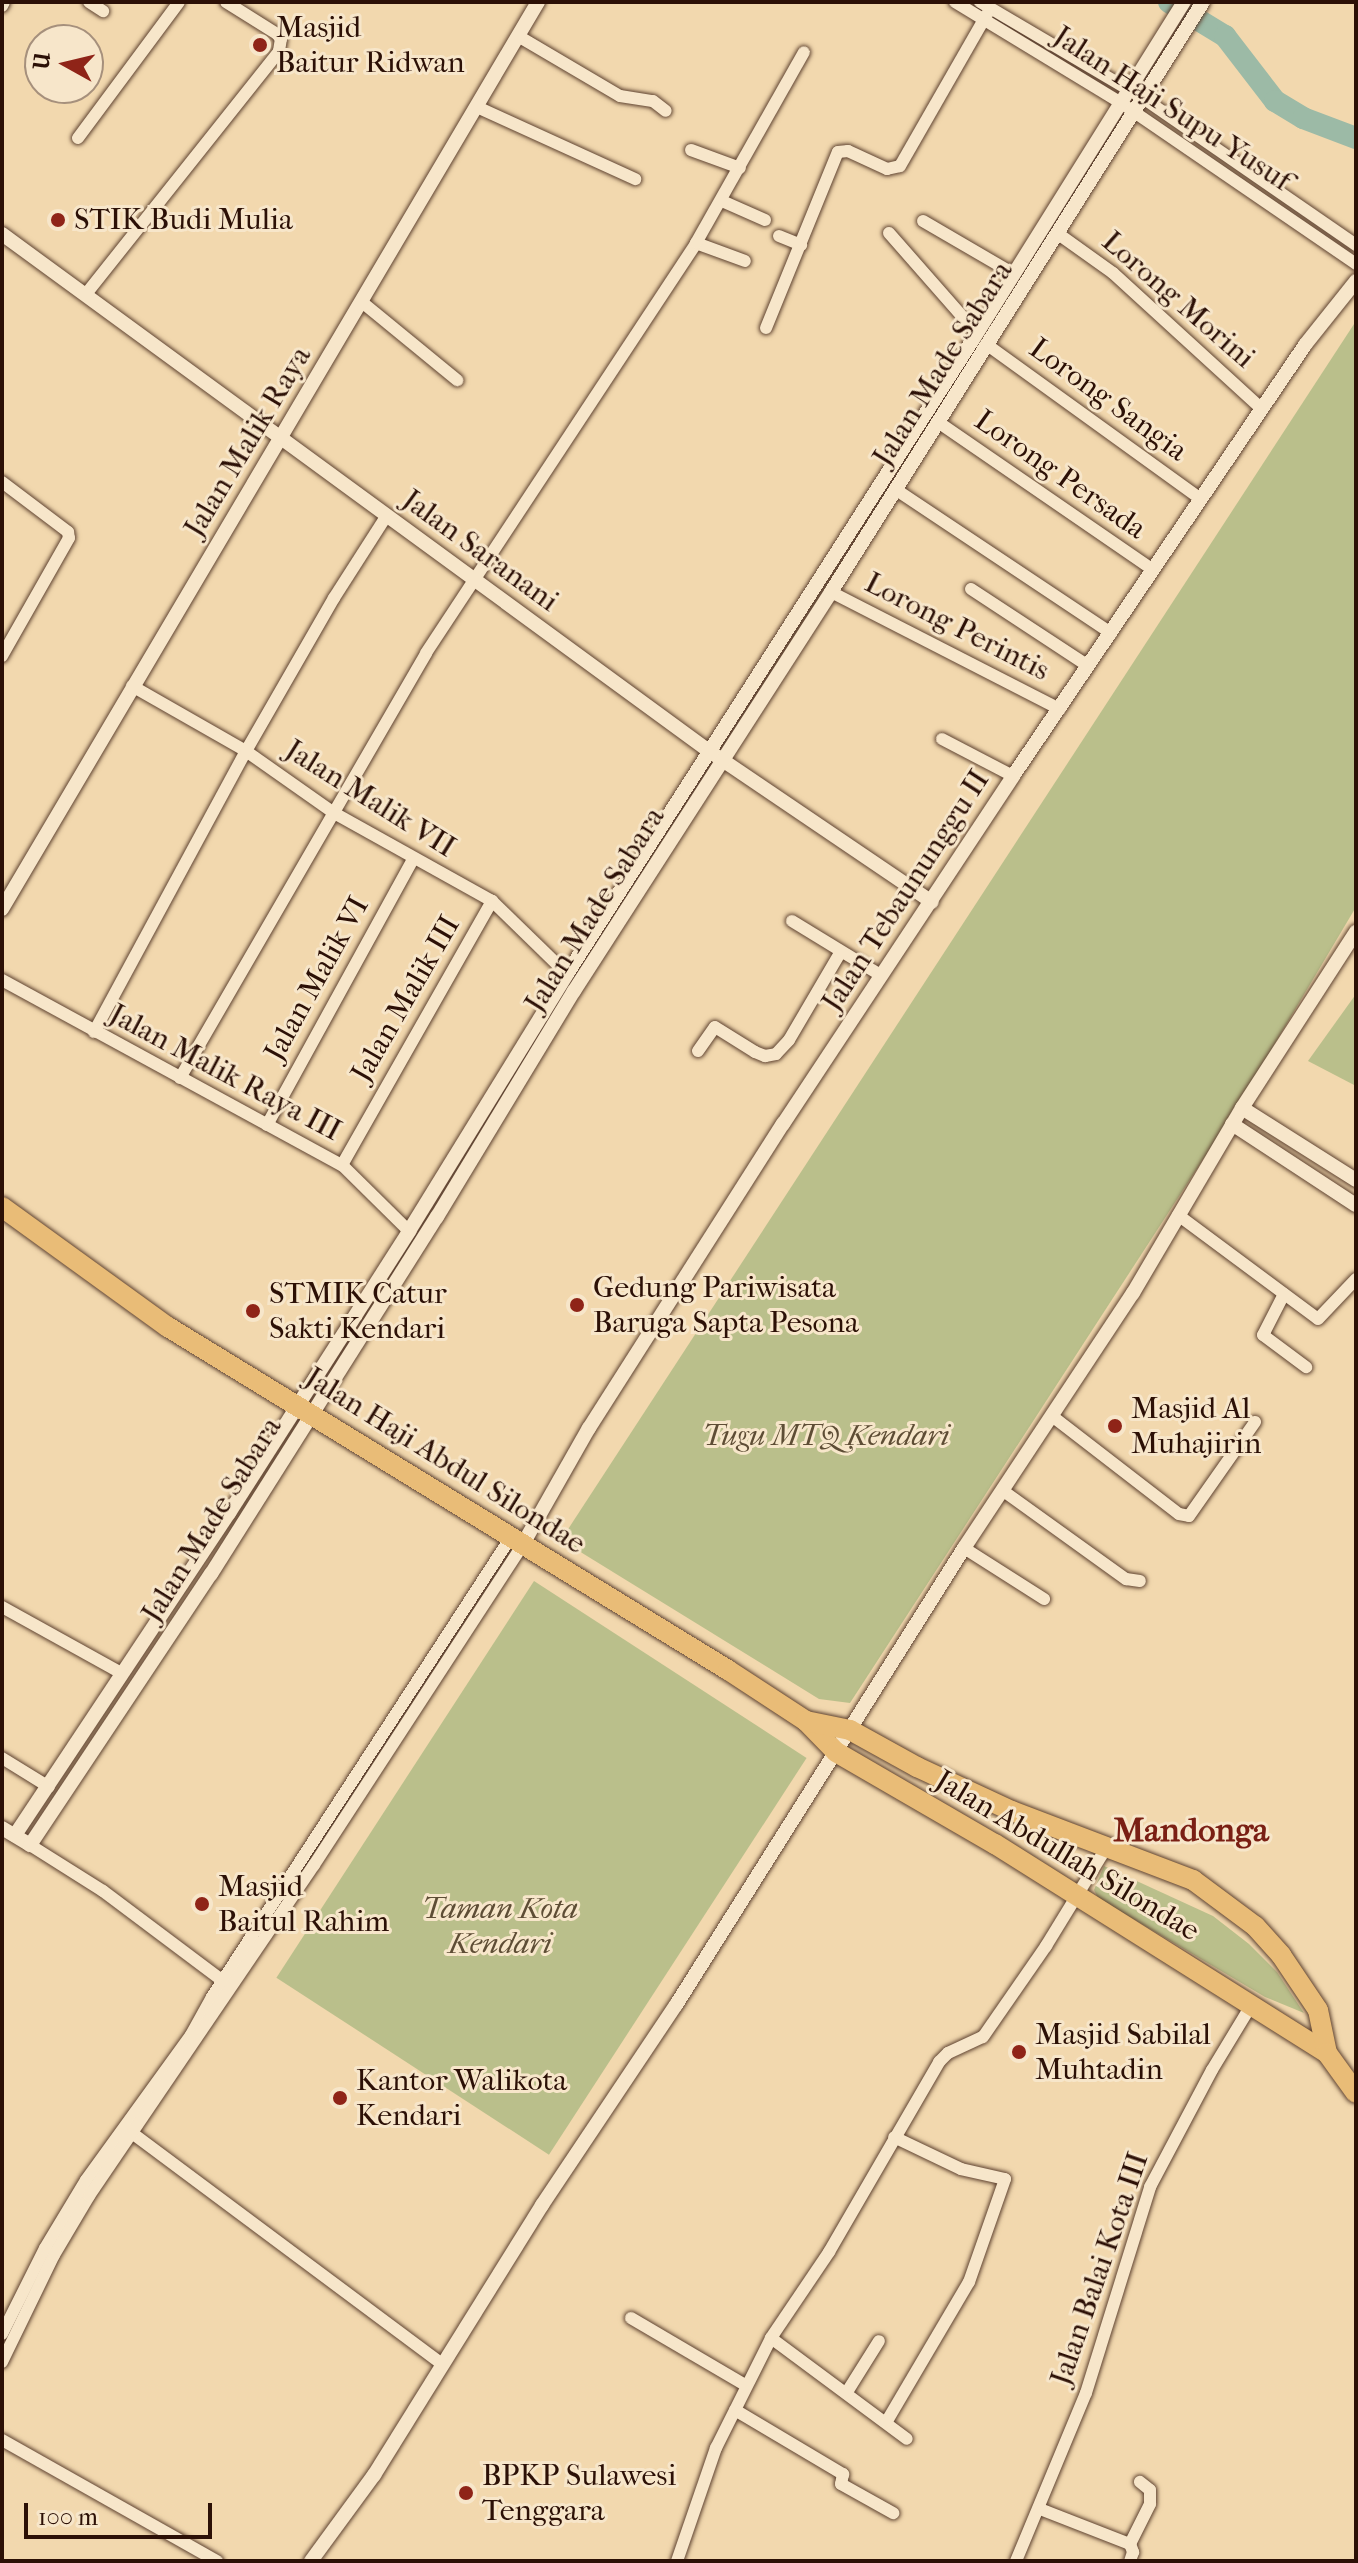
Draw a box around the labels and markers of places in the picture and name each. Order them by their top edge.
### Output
place label: Masjid Baitur Ridwan [276,10,465,80]
marker: Masjid Baitur Ridwan [251,36,269,54]
place label: STIK Budi Mulia [74,202,293,238]
marker: STIK Budi Mulia [49,211,67,229]
place label: Gedung Pariwisata Baruga Sapta Pesona [593,1270,859,1340]
place label: STMIK Catur Sakti Kendari [269,1276,447,1346]
marker: Gedung Pariwisata Baruga Sapta Pesona [568,1296,586,1314]
marker: STMIK Catur Sakti Kendari [244,1302,262,1320]
place label: Masjid Al Muhajirin [1131,1391,1261,1462]
marker: Masjid Al Muhajirin [1106,1417,1124,1435]
place label: Masjid Baitul Rahim [218,1869,389,1940]
marker: Masjid Baitul Rahim [193,1895,211,1913]
place label: Masjid Sabilal Muhtadin [1035,2017,1211,2088]
marker: Masjid Sabilal Muhtadin [1010,2043,1028,2061]
place label: Kantor Walikota Kendari [356,2063,567,2134]
marker: Kantor Walikota Kendari [331,2089,349,2107]
place label: BPKP Sulawesi Tenggara [482,2458,676,2528]
marker: BPKP Sulawesi Tenggara [457,2484,475,2502]

